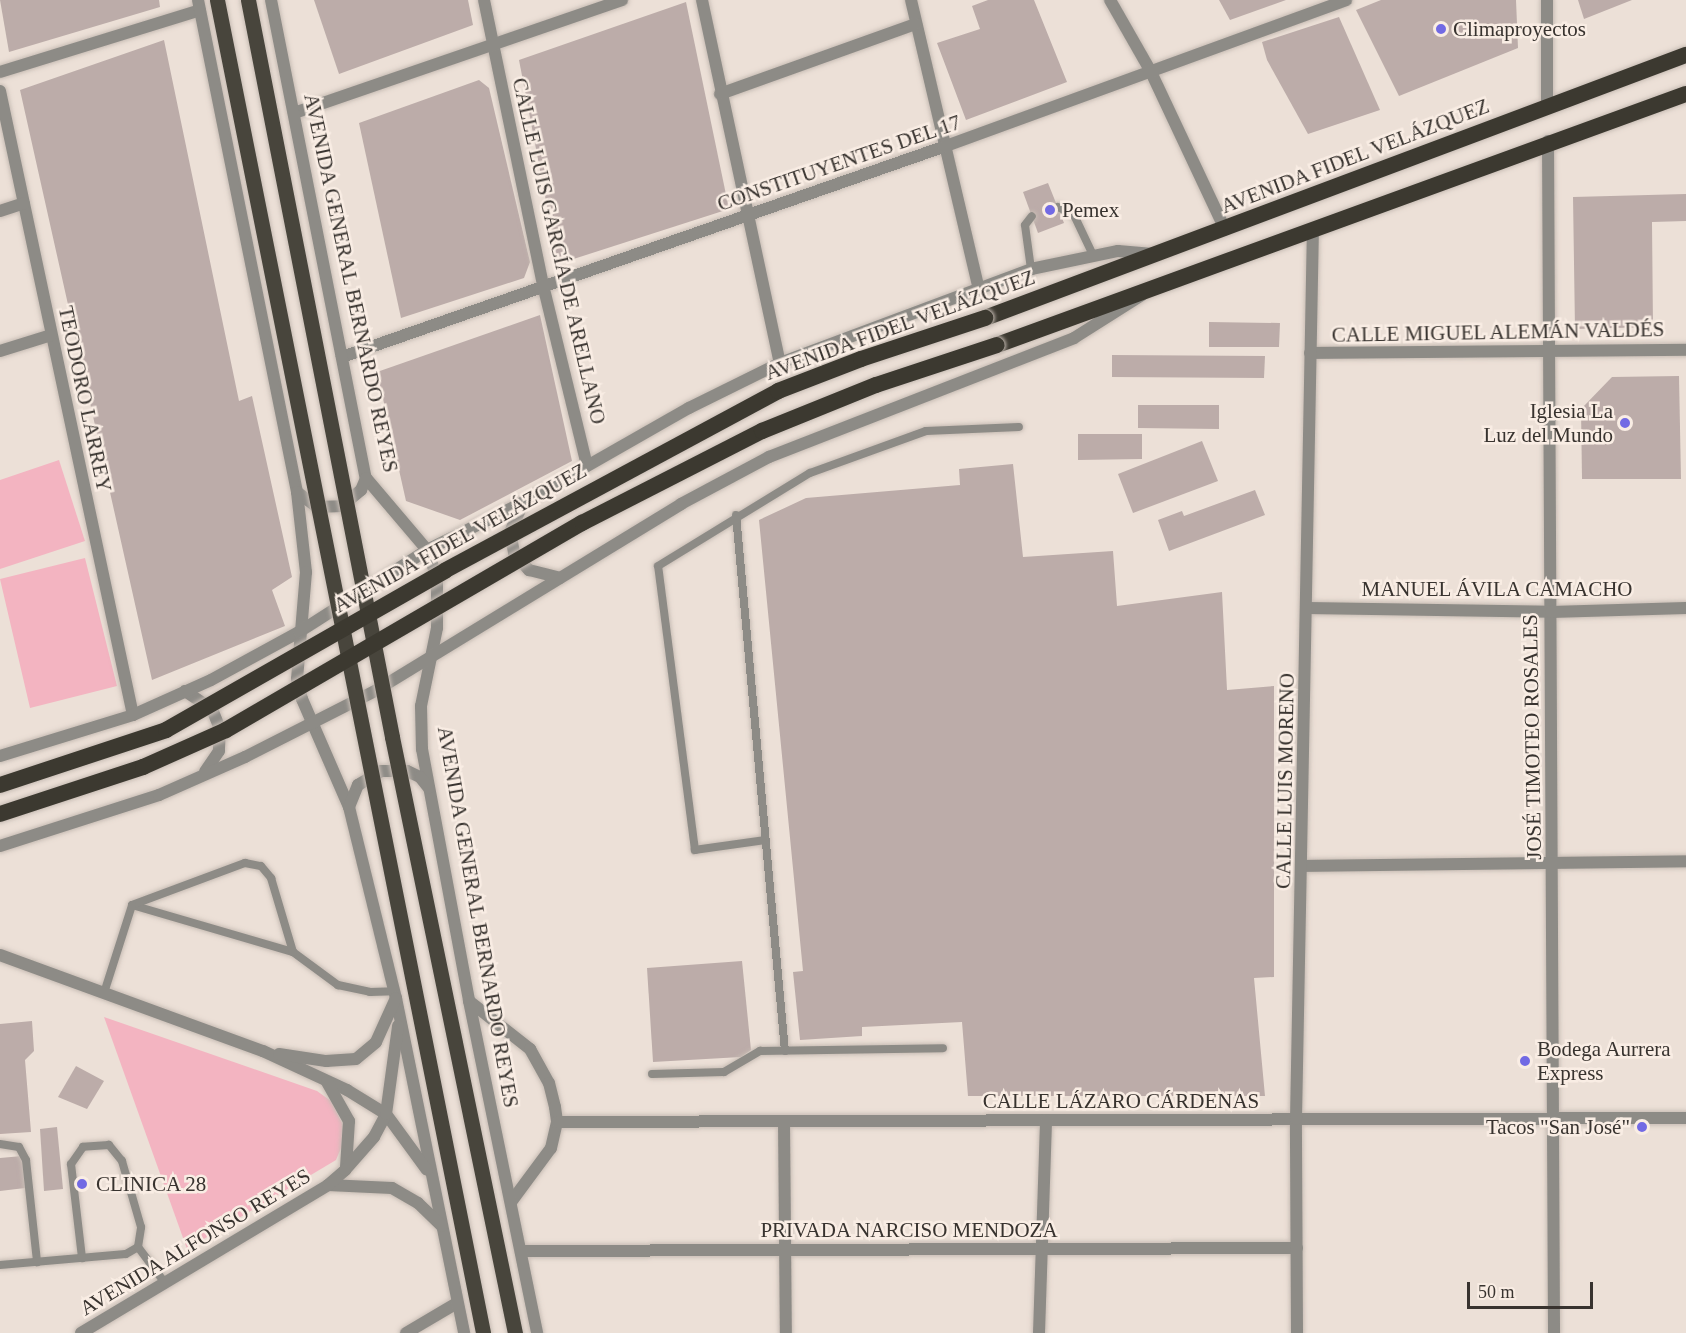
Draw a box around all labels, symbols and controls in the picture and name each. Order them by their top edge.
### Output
place label: Climaproyectos [1453,16,1586,42]
marker: Climaproyectos [1434,22,1448,36]
street label: CALLE LUIS GARCÍA DE ARELLANO [507,74,611,428]
street label: AVENIDA GENERAL BERNARDO REYES [298,90,404,476]
street label: AVENIDA FIDEL VELÁZQUEZ [1216,93,1494,219]
street label: CONSTITUYENTES DEL 17 [714,109,964,217]
place label: Pemex [1062,197,1119,223]
marker: Pemex [1043,203,1057,217]
street label: AVENIDA FIDEL VELÁZQUEZ [760,264,1040,386]
street label: TEODORO LARREY [53,304,117,494]
street label: CALLE MIGUEL ALEMÁN VALDÉS [1330,316,1666,348]
place label: Iglesia La Luz del Mundo [1484,398,1613,448]
marker: Iglesia La Luz del Mundo [1618,416,1632,430]
street label: AVENIDA FIDEL VELÁZQUEZ [328,457,592,619]
street label: MANUEL ÁVILA CAMACHO [1361,576,1633,602]
street label: JOSÉ TIMOTEO ROSALES [1517,614,1547,860]
street label: CALLE LUIS MORENO [1271,673,1299,889]
street label: AVENIDA GENERAL BERNARDO REYES [432,723,524,1111]
place label: Bodega Aurrera Express [1537,1036,1672,1086]
marker: Bodega Aurrera Express [1518,1054,1532,1068]
street label: CALLE LÁZARO CÁRDENAS [983,1088,1259,1114]
place label: Tacos "San José" [1486,1114,1630,1140]
marker: Tacos "San José" [1635,1120,1649,1134]
street label: AVENIDA ALFONSO REYES [74,1162,316,1322]
place label: CLINICA 28 [96,1171,207,1197]
marker: CLINICA 28 [73,1175,91,1193]
street label: PRIVADA NARCISO MENDOZA [760,1217,1058,1243]
scale bar [1470,1270,1596,1308]
text: 50 m [1478,1282,1515,1302]

